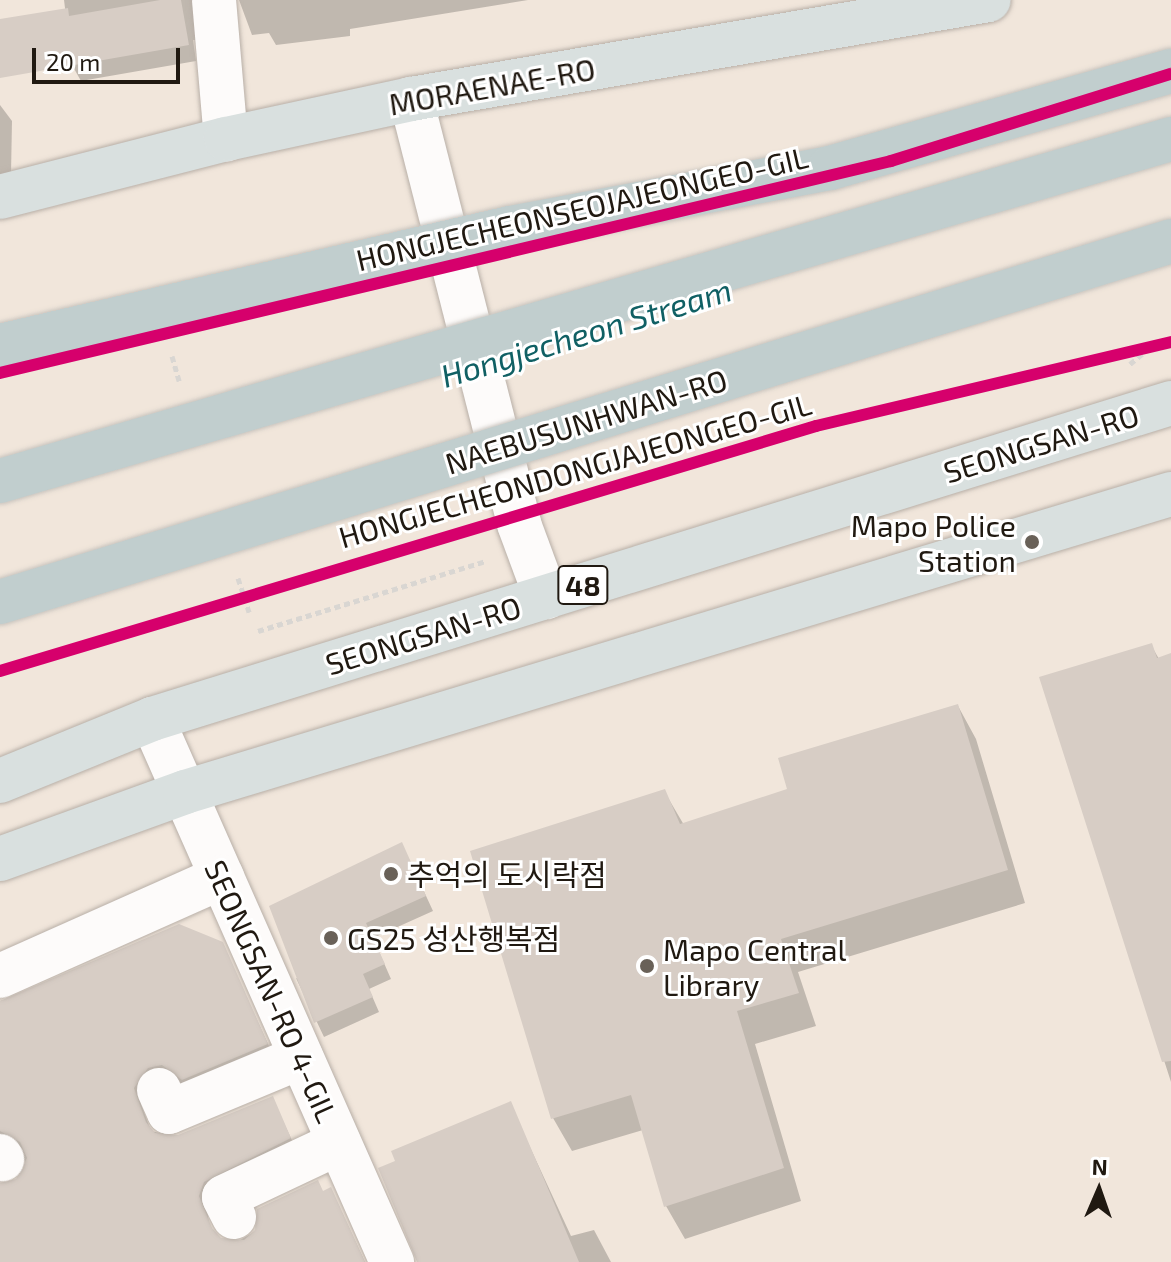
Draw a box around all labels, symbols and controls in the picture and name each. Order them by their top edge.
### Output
scale bar [36,32,184,82]
text: 20 m [46,47,100,76]
street label: MORAENAE-RO [386,50,598,122]
street label: HONGJECHEONSEOJAJEONGEO-GIL [353,138,811,278]
water label: Hongjecheon Stream [436,270,736,394]
street label: NAEBUSUNHWAN-RO [441,361,731,481]
street label: HONGJECHEONDONGJAJEONGEO-GIL [335,385,815,555]
street label: SEONGSAN-RO [939,396,1143,490]
place label: Mapo Police Station [851,507,1016,578]
marker: Mapo Police Station [1023,533,1041,551]
road number: 48 [557,561,609,609]
street label: SEONGSAN-RO [321,588,525,682]
street label: SEONGSAN-RO 4-GIL [198,854,346,1128]
place label: 추억의 도시락점 [407,856,607,892]
marker: 추억의 도시락점 [382,865,400,883]
place label: GS25 성산행복점 [347,920,560,956]
marker: GS25 성산행복점 [322,929,340,947]
place label: Mapo Central Library [663,931,846,1002]
marker: Mapo Central Library [638,957,656,975]
north arrow [1059,1150,1139,1230]
text: N [1091,1153,1108,1179]

